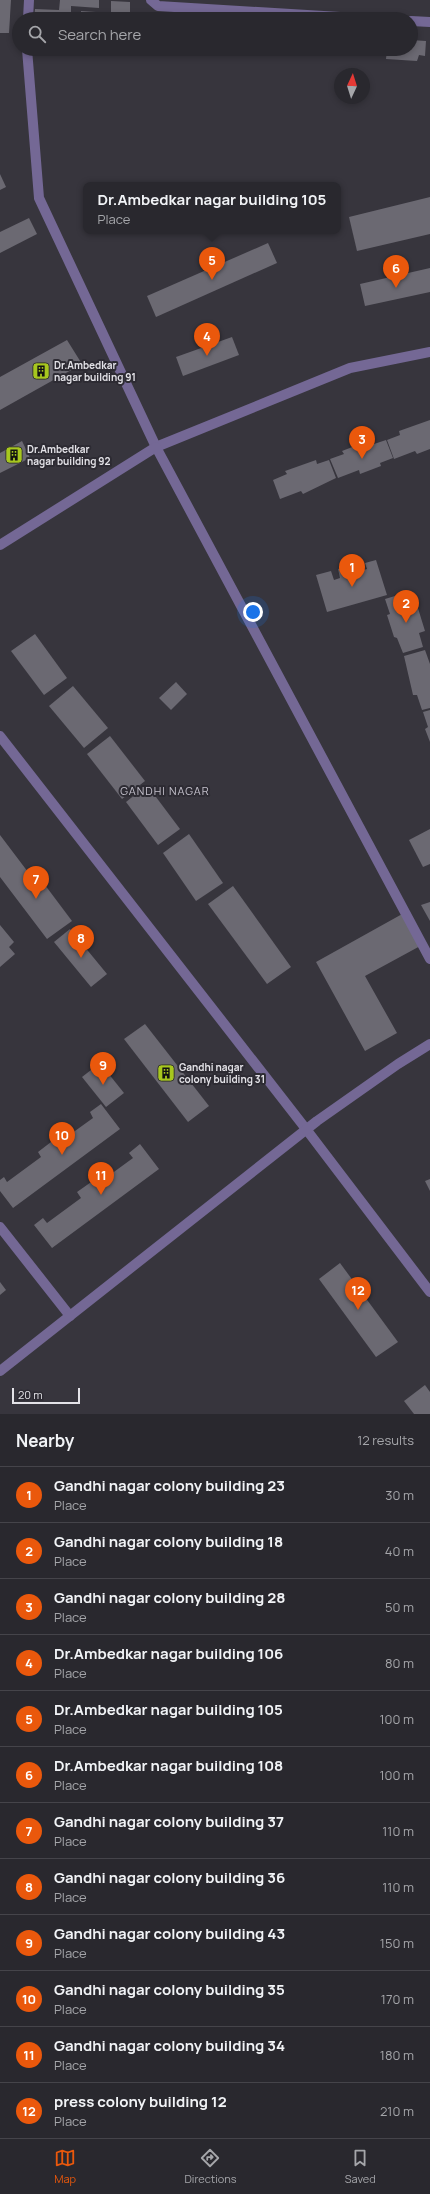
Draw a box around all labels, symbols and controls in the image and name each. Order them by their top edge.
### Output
search box [12,12,418,56]
icon: search [26,23,48,45]
text: Search here [58,24,141,45]
north arrow [334,68,370,104]
popup [83,182,341,234]
text: Dr.Ambedkar nagar building 105 [98,189,326,210]
text: Place [98,210,130,228]
pin: 5 [199,247,225,280]
pin: 6 [383,255,409,288]
pin: 4 [194,323,220,356]
place label: Dr.Ambedkar nagar building 91 [54,358,136,384]
building icon: Dr.Ambedkar nagar building 91 [31,361,51,381]
pin: 3 [349,426,375,459]
place label: Dr.Ambedkar nagar building 92 [27,442,111,468]
building icon: Dr.Ambedkar nagar building 92 [4,445,24,465]
pin: 1 [339,554,365,587]
pin: 2 [393,590,419,623]
your location [243,602,263,622]
district label: GANDHI NAGAR [120,783,210,798]
pin: 7 [23,866,49,899]
pin: 8 [68,925,94,958]
pin: 9 [90,1052,116,1085]
place label: Gandhi nagar colony building 31 [179,1060,265,1086]
building icon: Gandhi nagar colony building 31 [156,1063,176,1083]
pin: 10 [49,1122,75,1155]
pin: 11 [88,1162,114,1195]
pin: 12 [345,1277,371,1310]
scale bar [12,1386,80,1405]
text: 20 m [18,1387,43,1402]
text: Nearby [16,1429,74,1452]
text: 12 results [357,1431,414,1449]
text: Gandhi nagar colony building 23 [54,1475,285,1496]
text: 1 [26,1486,32,1504]
text: 30 m [385,1486,414,1504]
text: Place [54,1496,87,1514]
text: Gandhi nagar colony building 18 [54,1531,283,1552]
text: 2 [25,1542,33,1560]
text: 40 m [385,1542,414,1560]
text: Place [54,1552,87,1570]
text: Gandhi nagar colony building 28 [54,1587,285,1608]
text: 3 [25,1598,33,1616]
text: 50 m [385,1598,414,1616]
text: Place [54,1608,87,1626]
text: Dr.Ambedkar nagar building 106 [54,1643,283,1664]
text: 4 [25,1654,33,1672]
text: 80 m [385,1654,414,1672]
text: Place [54,1664,87,1682]
text: Dr.Ambedkar nagar building 105 [54,1699,283,1720]
text: 5 [25,1710,33,1728]
text: 100 m [379,1710,414,1728]
text: Place [54,1720,87,1738]
text: Dr.Ambedkar nagar building 108 [54,1755,283,1776]
text: 6 [25,1766,33,1784]
text: 100 m [379,1766,414,1784]
text: Place [54,1776,87,1794]
text: Gandhi nagar colony building 37 [54,1811,284,1832]
text: 7 [26,1822,32,1840]
text: 110 m [382,1822,414,1840]
text: Place [54,1832,87,1850]
text: Gandhi nagar colony building 36 [54,1867,285,1888]
text: 8 [25,1878,33,1896]
text: 110 m [382,1878,414,1896]
text: Place [54,1888,87,1906]
text: Gandhi nagar colony building 43 [54,1923,285,1944]
text: 9 [25,1934,33,1952]
text: 150 m [380,1934,414,1952]
text: Place [54,1944,87,1962]
text: Gandhi nagar colony building 35 [54,1979,285,2000]
text: 10 [22,1990,36,2008]
text: 170 m [381,1990,414,2008]
text: Place [54,2000,87,2018]
text: Gandhi nagar colony building 34 [54,2035,285,2056]
text: 11 [23,2046,35,2064]
text: 180 m [380,2046,414,2064]
text: Place [54,2056,87,2074]
text: press colony building 12 [54,2091,227,2112]
text: 12 [22,2102,36,2120]
text: 210 m [380,2102,414,2120]
text: Place [54,2112,87,2130]
tab: Map [54,2147,76,2186]
tab: Directions [184,2147,237,2186]
tab: Saved [345,2147,376,2186]

